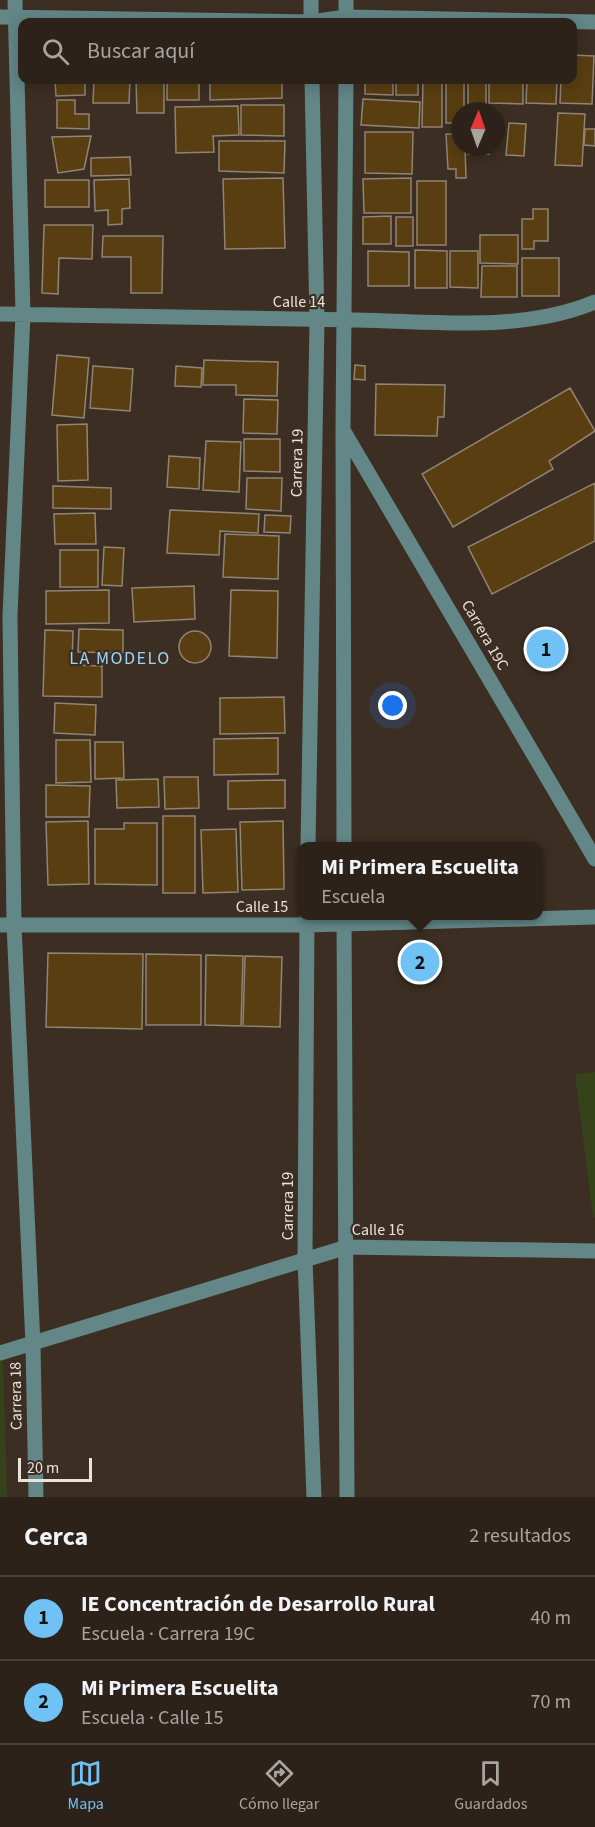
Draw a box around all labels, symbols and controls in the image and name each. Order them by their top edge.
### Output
search box [18,18,577,84]
icon: search [39,35,72,68]
text: Buscar aquí [87,35,195,67]
north arrow [451,102,505,156]
street label: Calle 14 [273,291,325,313]
street label: Carrera 19 [285,429,309,497]
street label: Carrera 19C [456,596,514,674]
pin: 1 [526,626,566,672]
district label: LA MODELO [69,646,171,671]
your location [378,691,407,720]
popup [297,842,543,920]
text: Mi Primera Escuelita [321,851,519,883]
text: Escuela [321,883,385,911]
street label: Calle 15 [236,896,288,918]
pin: 2 [400,940,440,984]
street label: Carrera 19 [277,1172,299,1240]
street label: Calle 16 [352,1219,404,1241]
street label: Carrera 18 [4,1362,28,1430]
scale bar [18,1455,92,1482]
text: 20 m [27,1457,59,1479]
text: Cerca [24,1518,88,1555]
text: 2 resultados [469,1522,571,1550]
text: IE Concentración de Desarrollo Rural [81,1588,435,1620]
text: 1 [38,1604,49,1632]
text: 40 m [531,1604,571,1632]
text: Escuela · Carrera 19C [81,1620,255,1648]
text: Mi Primera Escuelita [81,1672,278,1704]
text: 2 [38,1688,49,1716]
text: 70 m [531,1688,571,1716]
text: Escuela · Calle 15 [81,1704,224,1732]
tab: Mapa [68,1757,104,1815]
tab: Cómo llegar [239,1757,319,1815]
tab: Guardados [454,1757,527,1815]

